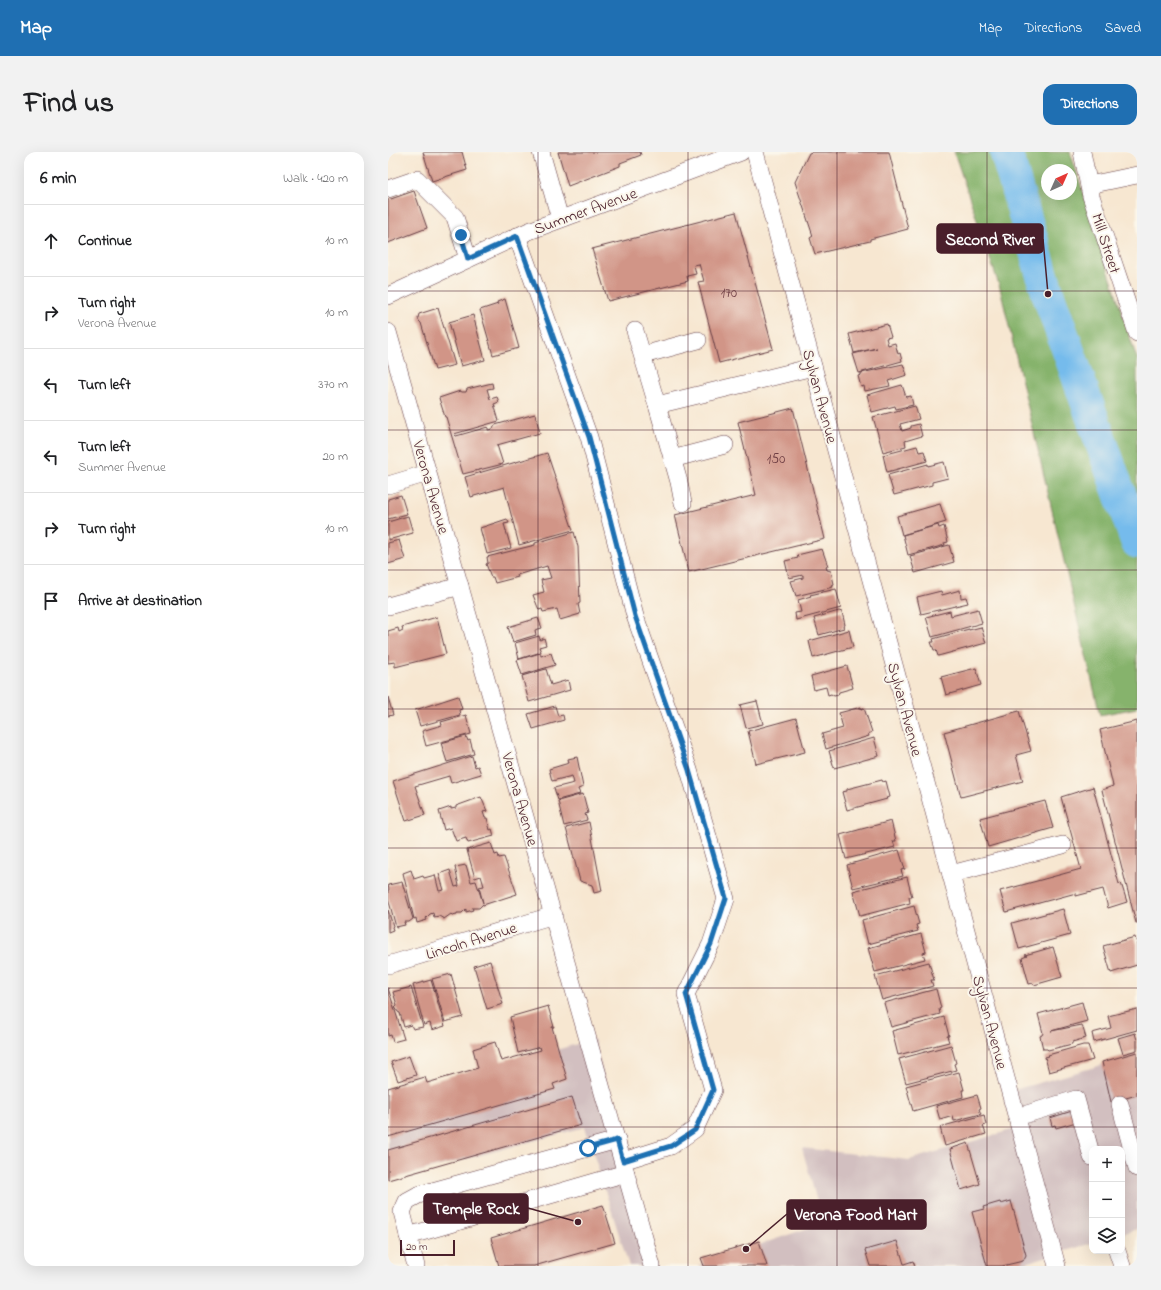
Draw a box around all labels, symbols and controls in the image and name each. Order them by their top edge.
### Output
text: Map [20,15,52,42]
text: Map [979,18,1002,39]
text: Directions [1024,18,1082,39]
text: Saved [1104,18,1141,39]
text: Find us [24,84,114,125]
button: Directions [1043,84,1137,125]
north arrow [1041,164,1077,200]
text: 6 min [40,166,76,191]
text: Walk · 420 m [283,169,348,188]
street label: Summer Avenue [531,182,641,242]
street label: Mill Street [1084,210,1126,278]
callout: Second River [937,224,1043,253]
route end [452,226,470,244]
text: Second River [945,228,1035,253]
icon: ahead [40,230,62,252]
text: Continue [78,230,132,252]
text: 10 m [325,231,348,250]
house number: 170 [721,283,737,304]
text: Turn right [78,292,136,314]
icon: right [40,302,62,324]
text: 10 m [325,303,348,322]
text: Verona Avenue [78,314,156,333]
street label: Sylvan Avenue [795,347,843,447]
icon: left [40,374,62,396]
text: Turn left [78,374,131,396]
text: 370 m [318,375,348,394]
text: Turn left [78,436,131,458]
street label: Verona Avenue [405,437,455,538]
icon: left [40,446,62,468]
text: 20 m [323,447,348,466]
house number: 150 [767,449,785,470]
text: Summer Avenue [78,458,166,477]
icon: right [40,518,62,540]
text: Turn right [78,518,136,540]
text: 10 m [325,519,348,538]
icon: arrive [40,590,62,612]
text: Arrive at destination [78,590,202,612]
street label: Sylvan Avenue [880,660,928,760]
street label: Verona Avenue [494,749,544,850]
street label: Lincoln Avenue [423,916,521,967]
street label: Sylvan Avenue [965,973,1013,1073]
route start [579,1139,597,1157]
map controls [1089,1146,1125,1254]
button: + [1089,1146,1125,1182]
button: − [1089,1182,1125,1218]
callout: Temple Rock [424,1194,528,1223]
text: Temple Rock [432,1197,520,1222]
callout: Verona Food Mart [787,1200,926,1229]
text: Verona Food Mart [794,1203,918,1228]
button: layers [1089,1218,1125,1254]
scale bar [400,1238,455,1257]
text: 20 m [406,1239,428,1255]

